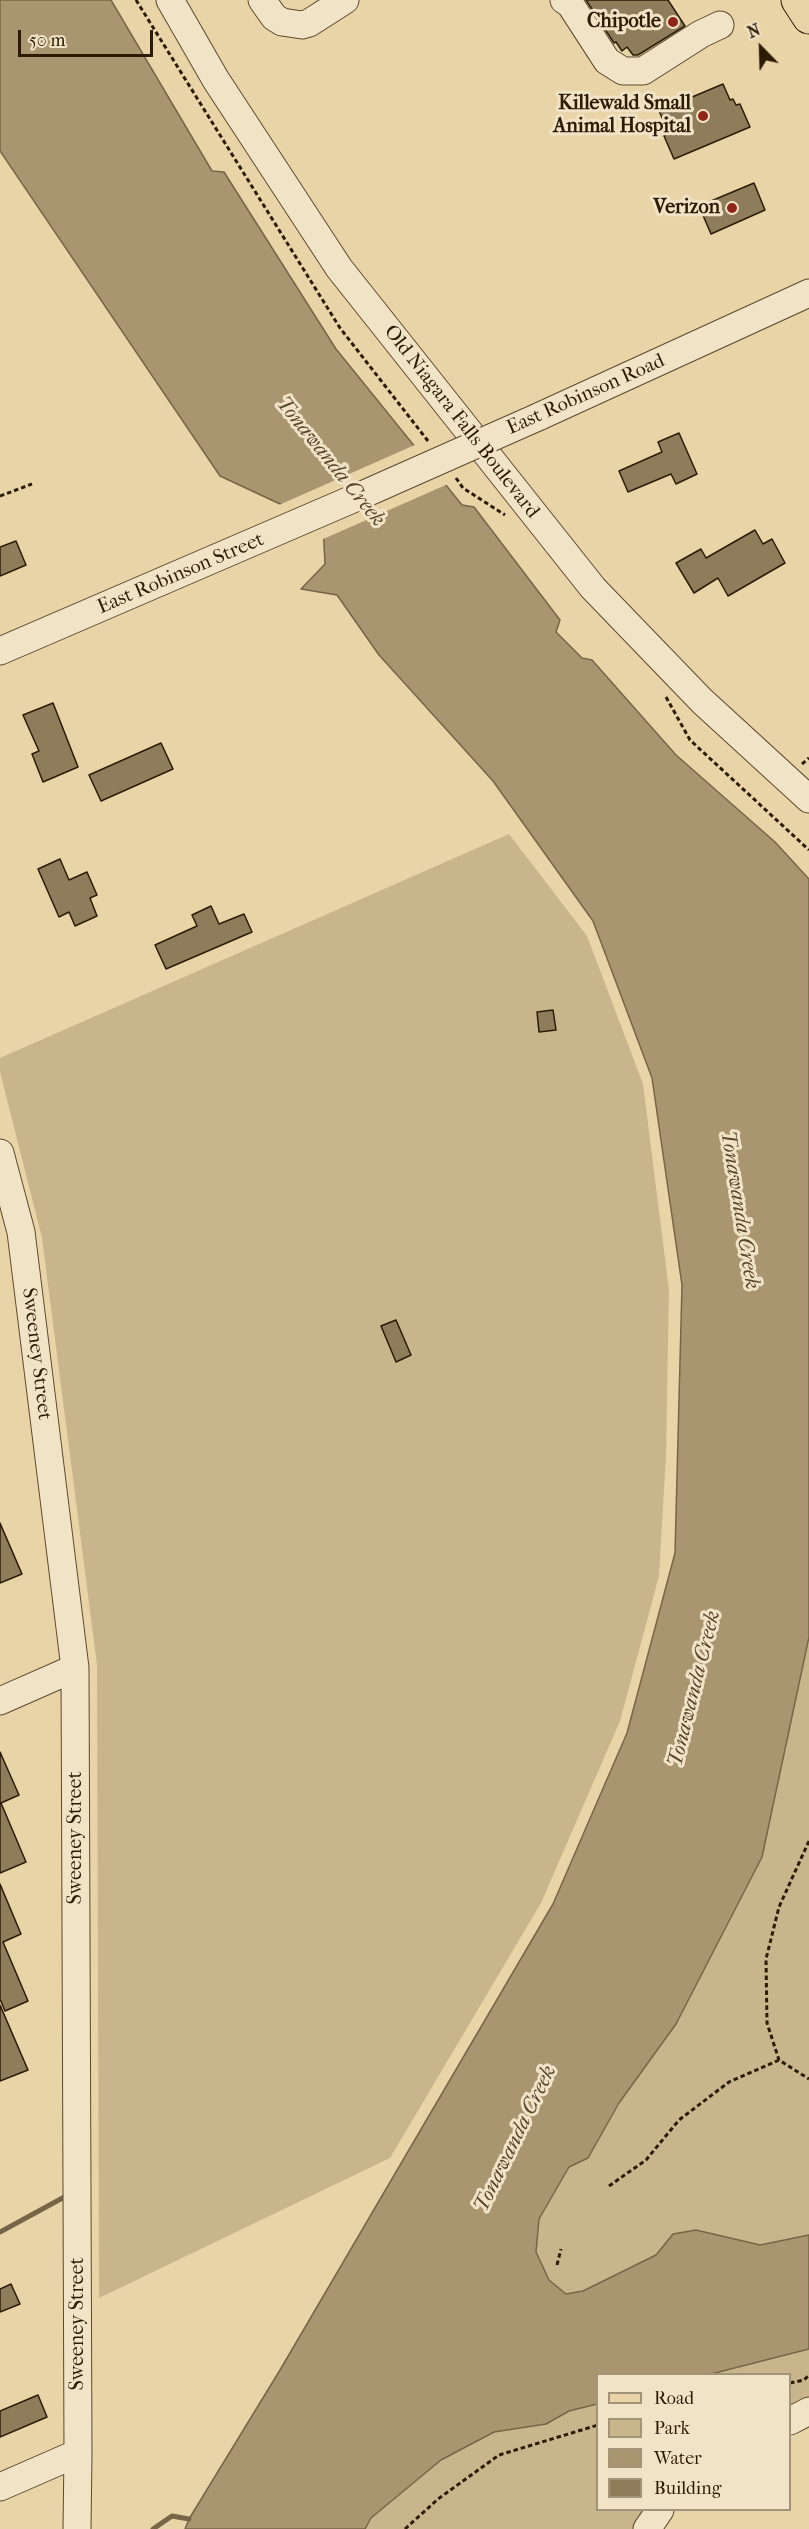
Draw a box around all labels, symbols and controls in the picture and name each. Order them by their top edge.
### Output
place label: Chipotle [587,10,661,34]
marker: Chipotle [666,15,680,29]
scale bar [21,18,156,56]
north arrow [731,18,791,78]
text: N [744,20,763,42]
text: 50 m [29,30,65,51]
place label: Killewald Small Animal Hospital [553,92,691,139]
marker: Killewald Small Animal Hospital [696,109,710,123]
place label: Verizon [653,196,720,220]
marker: Verizon [725,201,739,215]
street label: Old Niagara Falls Boulevard [378,321,544,523]
street label: East Robinson Road [503,349,669,441]
water label: Tonawanda Creek [270,392,390,532]
street label: East Robinson Street [94,528,268,620]
water label: Tonawanda Creek [714,1129,764,1291]
street label: Sweeney Street [16,1286,56,1422]
water label: Tonawanda Creek [663,1608,727,1770]
street label: Sweeney Street [64,1771,88,1905]
water label: Tonawanda Creek [470,2062,562,2216]
street label: Sweeney Street [66,2257,90,2391]
legend [596,2373,791,2511]
text: Road [654,2388,694,2409]
text: Park [654,2418,690,2439]
text: Water [654,2448,702,2469]
text: Building [654,2478,721,2499]

